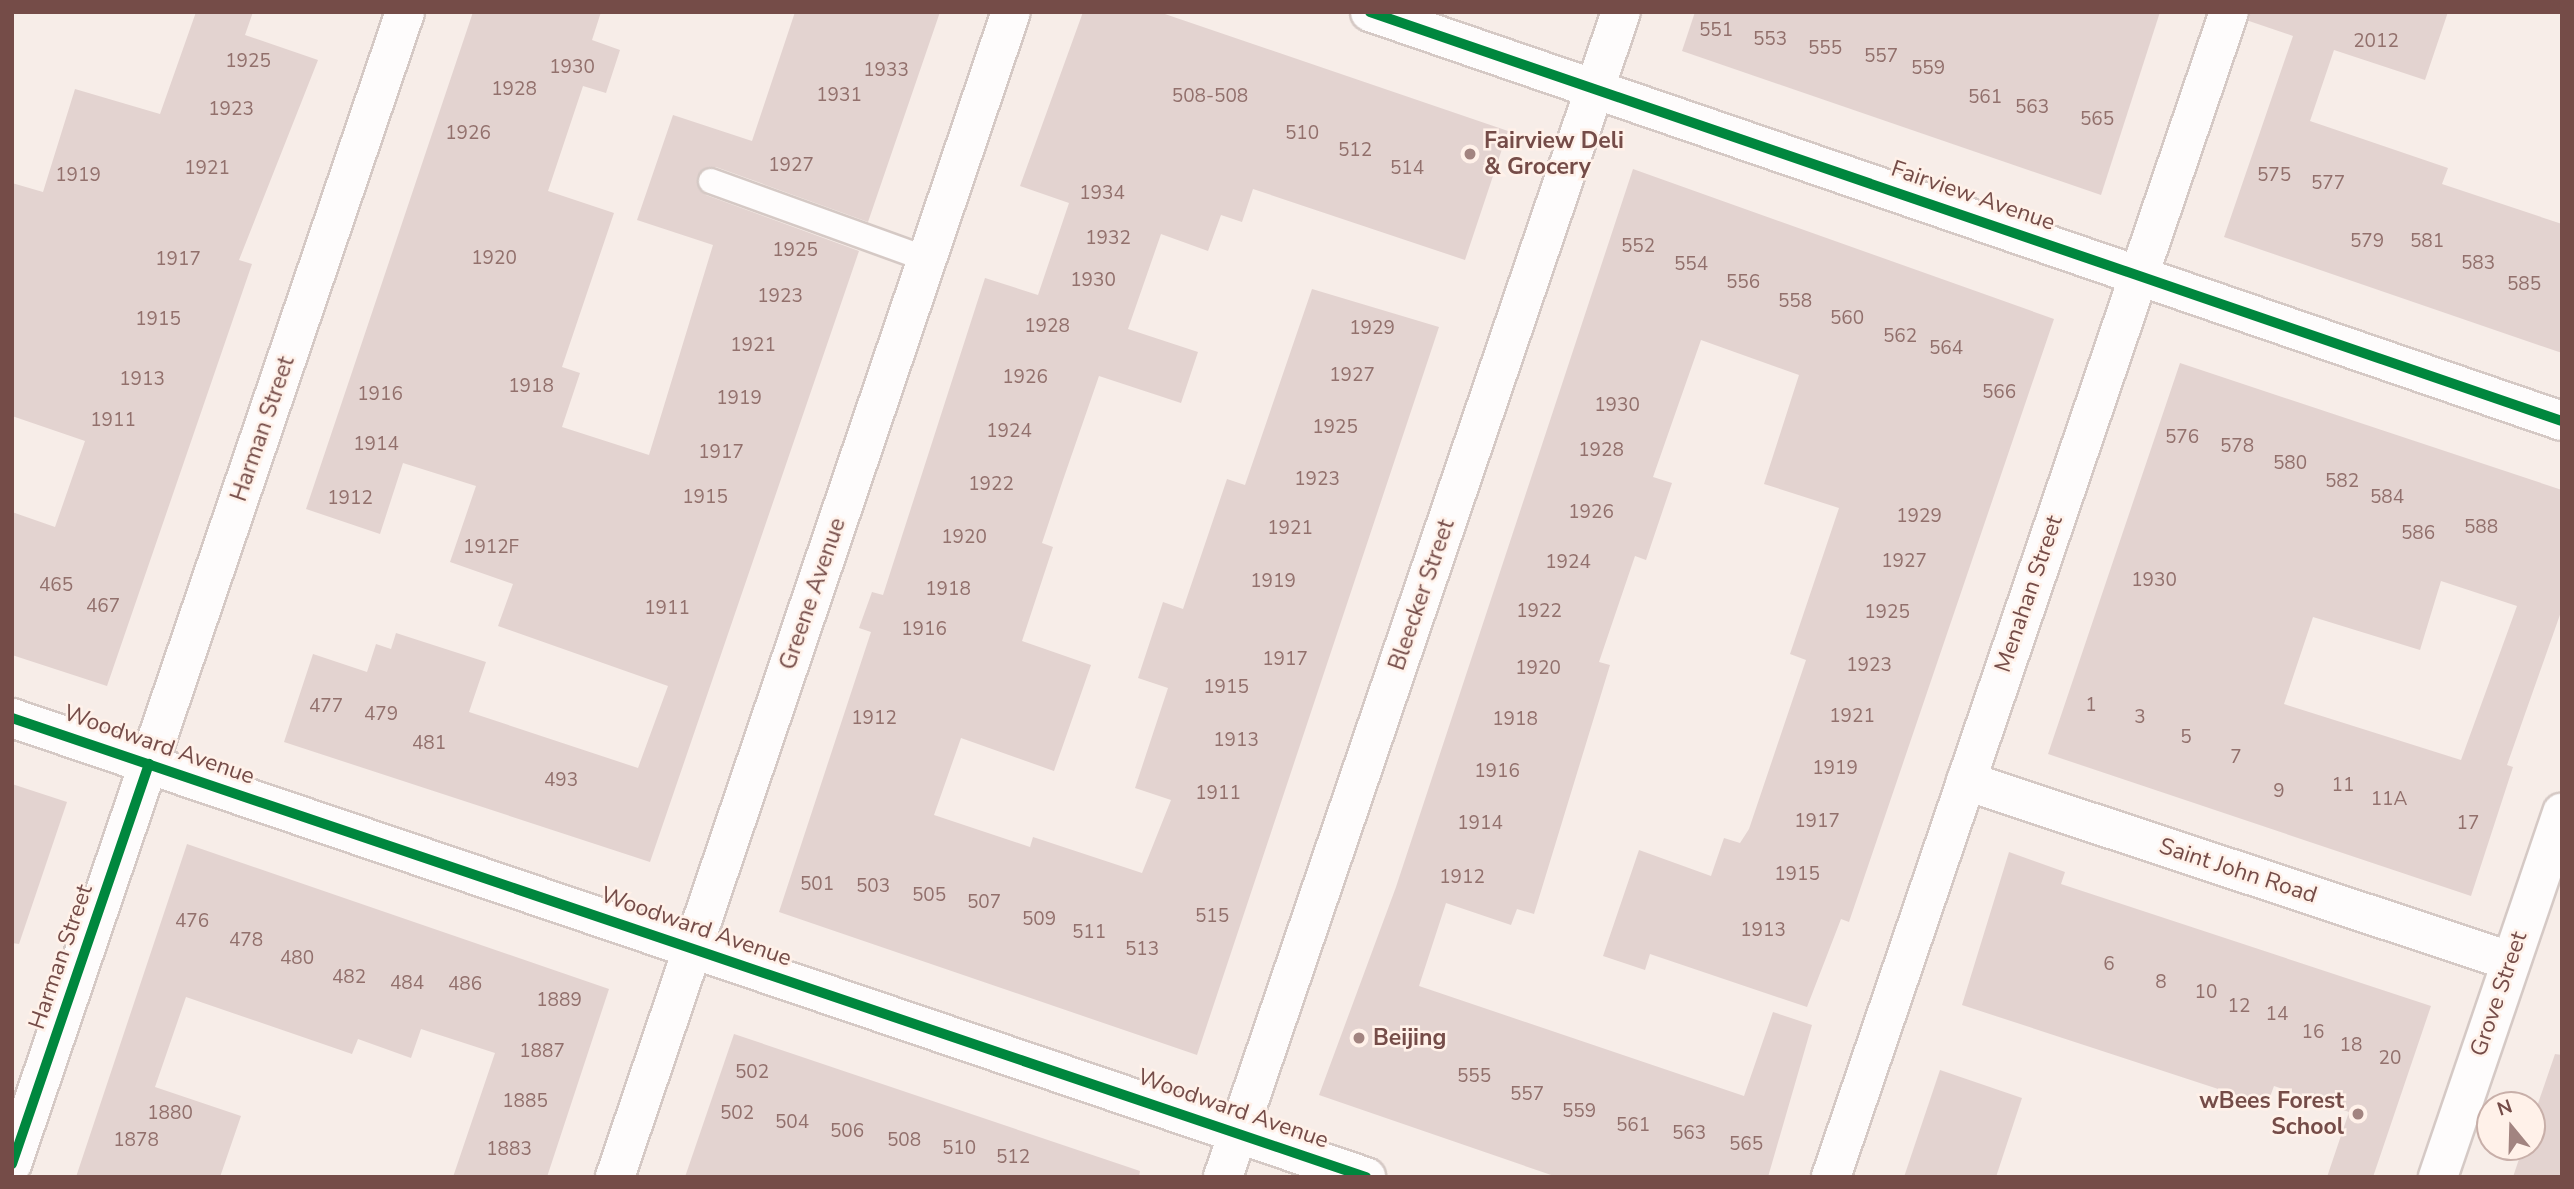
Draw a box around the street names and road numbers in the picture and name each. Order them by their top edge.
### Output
street label: Fairview Avenue [1887,155,2059,237]
street label: Harman Street [225,353,301,505]
street label: Menahan Street [1989,512,2069,676]
street label: Greene Avenue [774,514,852,674]
street label: Bleecker Street [1383,516,1461,674]
street label: Woodward Avenue [60,699,258,791]
street label: Saint John Road [2156,832,2320,910]
street label: Harman Street [23,881,99,1033]
street label: Woodward Avenue [597,881,795,973]
street label: Grove Street [2465,928,2533,1060]
street label: Woodward Avenue [1134,1063,1332,1155]

